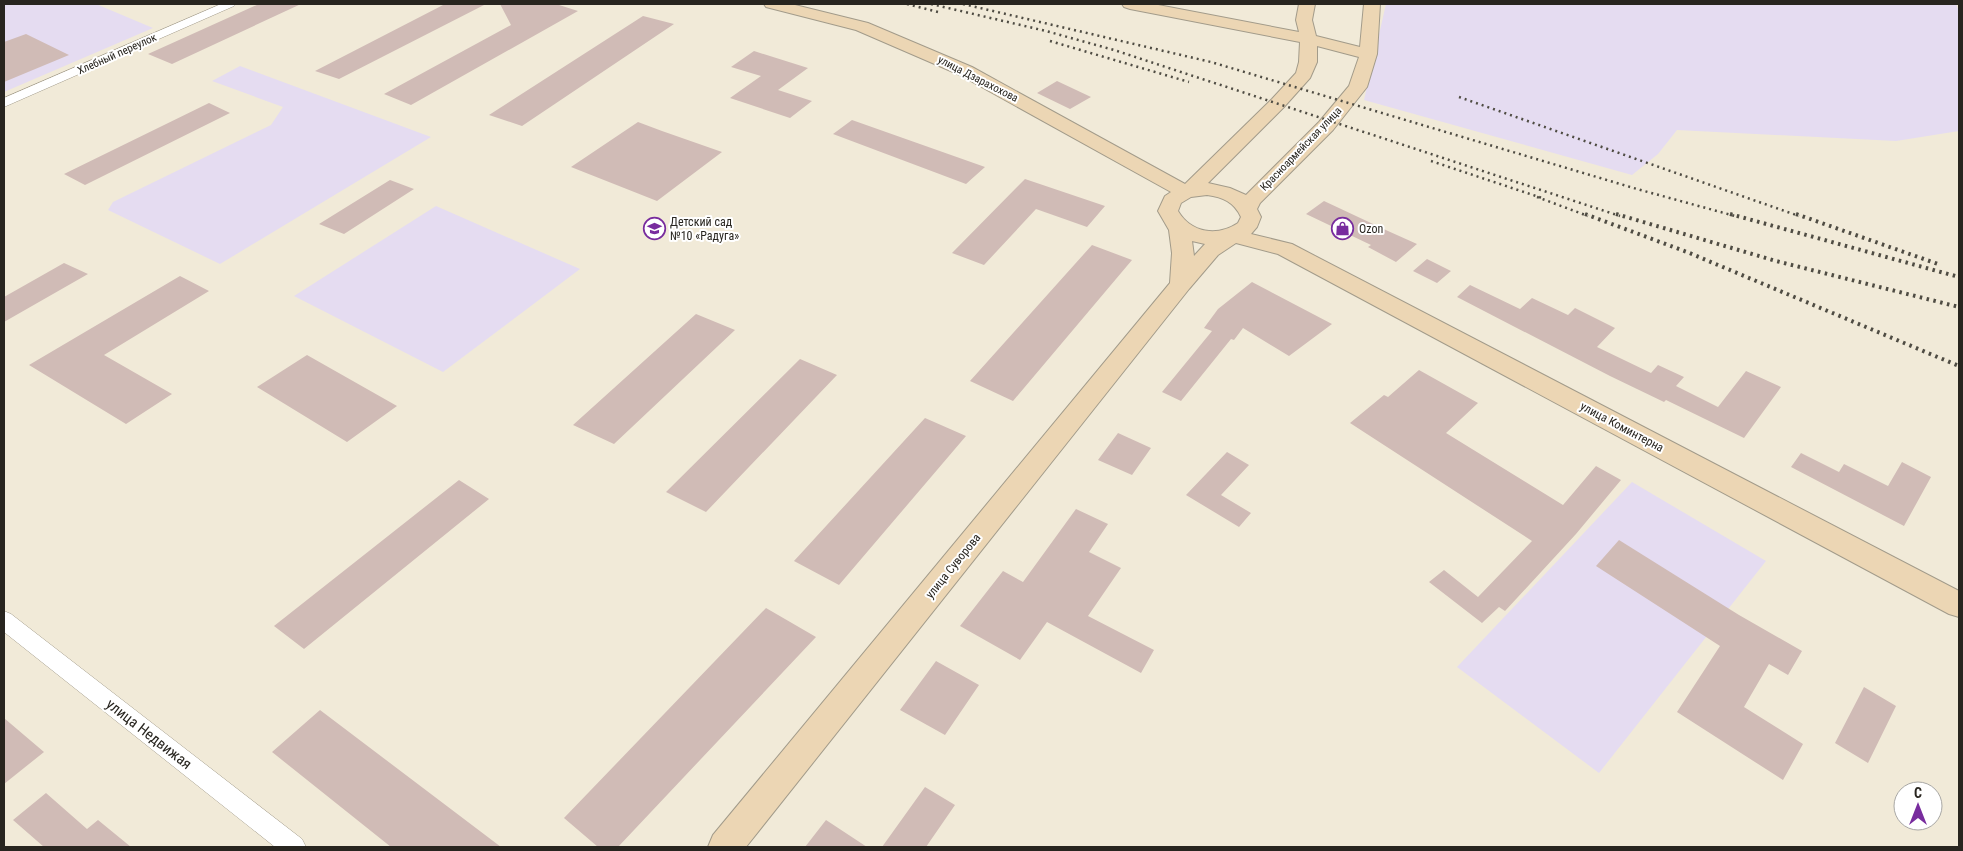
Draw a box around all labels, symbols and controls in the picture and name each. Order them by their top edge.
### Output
street label: Хлебный переулок [75,30,159,77]
street label: улица Дзарахохова [936,53,1020,105]
street label: Красноармейская улица [1258,104,1344,194]
place label: Детский сад №10 «Радуга» [670,215,739,243]
school or university icon: Детский сад №10 «Радуга» [642,217,666,241]
shop icon: Ozon [1331,217,1355,241]
place label: Ozon [1359,222,1383,236]
street label: улица Коминтерна [1578,399,1666,455]
street label: улица Суворова [923,531,984,601]
street label: улица Недвижая [103,695,195,773]
north arrow [1893,781,1943,831]
text: С [1914,785,1922,801]

